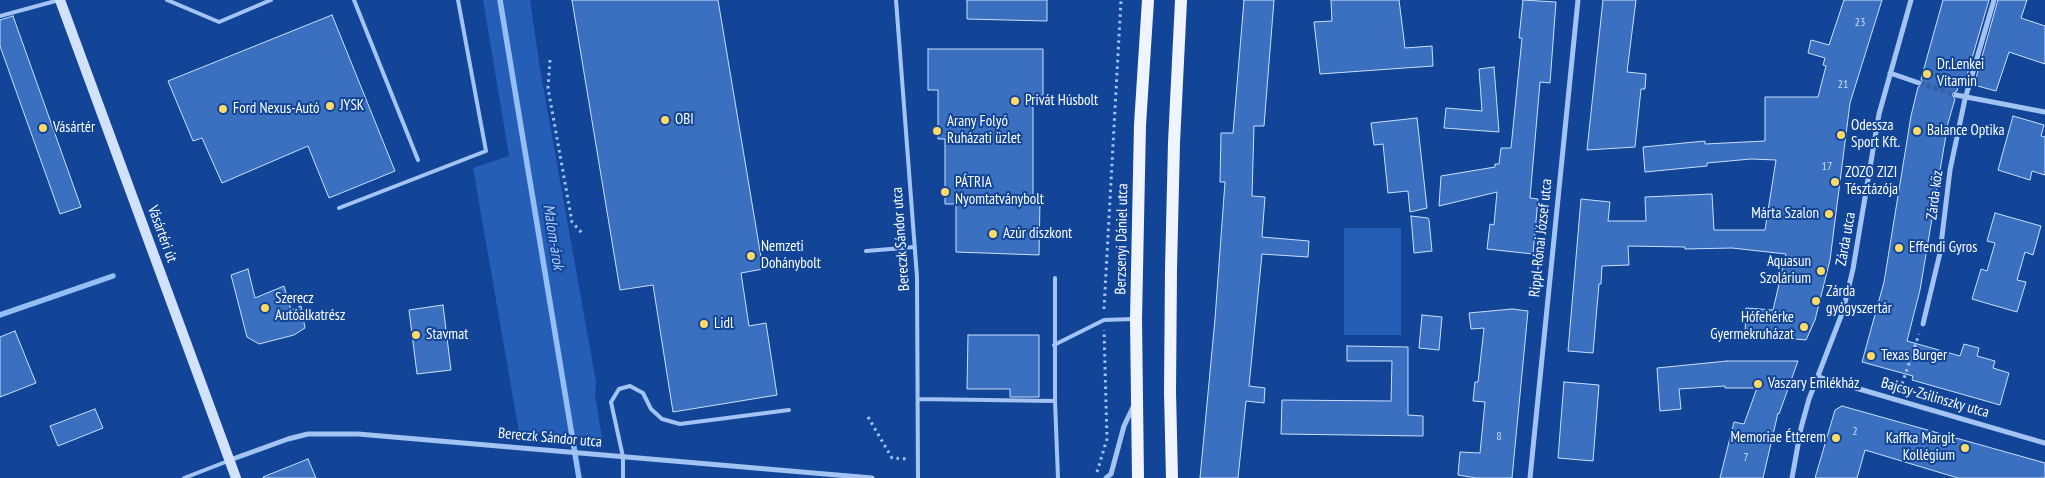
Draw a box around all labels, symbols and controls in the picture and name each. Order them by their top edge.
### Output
house number: 23 [1855,16,1865,30]
place label: Dr.Lenkei Vitamin [1937,56,1984,91]
marker: Dr.Lenkei Vitamin [1921,68,1933,80]
house number: 21 [1838,78,1848,92]
place label: Privát Húsbolt [1025,92,1098,110]
marker: Privát Húsbolt [1009,95,1021,107]
place label: JYSK [340,97,364,115]
place label: Ford Nexus-Autó [233,100,320,118]
marker: JYSK [324,100,336,112]
marker: Ford Nexus-Autó [217,103,229,115]
place label: OBI [675,111,694,129]
place label: Arany Folyó Ruházati üzlet [947,113,1021,148]
marker: OBI [659,114,671,126]
place label: Odessza Sport Kft. [1851,117,1900,152]
place label: Vásártér [53,119,95,137]
marker: Vásártér [37,122,49,134]
place label: Balance Optika [1927,122,2005,140]
marker: Arany Folyó Ruházati üzlet [931,125,943,137]
marker: Balance Optika [1911,125,1923,137]
marker: Odessza Sport Kft. [1835,129,1847,141]
house number: 17 [1822,160,1832,174]
place label: ZOZO ZIZI Tésztázója [1845,164,1898,199]
street label: Zárda köz [1923,169,1947,221]
place label: PÁTRIA Nyomtatványbolt [955,174,1044,209]
marker: ZOZO ZIZI Tésztázója [1829,176,1841,188]
street label: Rippl-Rónai József utca [1526,178,1556,298]
street label: Berzsenyi Dániel utca [1112,183,1132,295]
street label: Bereczk Sándor utca [888,186,914,292]
marker: PÁTRIA Nyomtatványbolt [939,186,951,198]
street label: Vásártéri út [143,203,181,265]
water label: Malom-árok [538,203,568,271]
place label: Márta Szalon [1751,205,1819,223]
marker: Márta Szalon [1823,208,1835,220]
street label: Zárda utca [1832,211,1860,267]
place label: Azúr diszkont [1003,225,1072,243]
marker: Azúr diszkont [987,228,999,240]
place label: Nemzeti Dohánybolt [761,238,821,273]
place label: Effendi Gyros [1909,239,1977,257]
marker: Effendi Gyros [1893,242,1905,254]
marker: Nemzeti Dohánybolt [745,250,757,262]
place label: Aquasun Szolárium [1760,253,1811,288]
marker: Aquasun Szolárium [1815,265,1827,277]
place label: Zárda gyógyszertár [1826,283,1892,318]
place label: Szerecz Autóalkatrész [275,290,345,325]
marker: Zárda gyógyszertár [1810,295,1822,307]
marker: Szerecz Autóalkatrész [259,302,271,314]
place label: Hófehérke Gyermekruházat [1710,309,1794,344]
place label: Lidl [714,315,733,333]
marker: Lidl [698,318,710,330]
marker: Hófehérke Gyermekruházat [1798,321,1810,333]
place label: Stavmat [426,326,468,344]
marker: Stavmat [410,329,422,341]
place label: Texas Burger [1881,347,1947,365]
marker: Texas Burger [1865,350,1877,362]
street label: Bajcsy-Zsilinszky utca [1879,374,1991,422]
place label: Vaszary Emlékház [1768,375,1859,393]
marker: Vaszary Emlékház [1752,378,1764,390]
street label: Bereczk Sándor utca [497,424,603,452]
house number: 2 [1852,425,1858,439]
place label: Memoriae Étterem [1730,429,1826,447]
house number: 8 [1496,430,1502,444]
place label: Kaffka Margit Kollégium [1886,430,1955,465]
marker: Memoriae Étterem [1830,432,1842,444]
marker: Kaffka Margit Kollégium [1959,442,1971,454]
house number: 7 [1743,451,1749,465]

